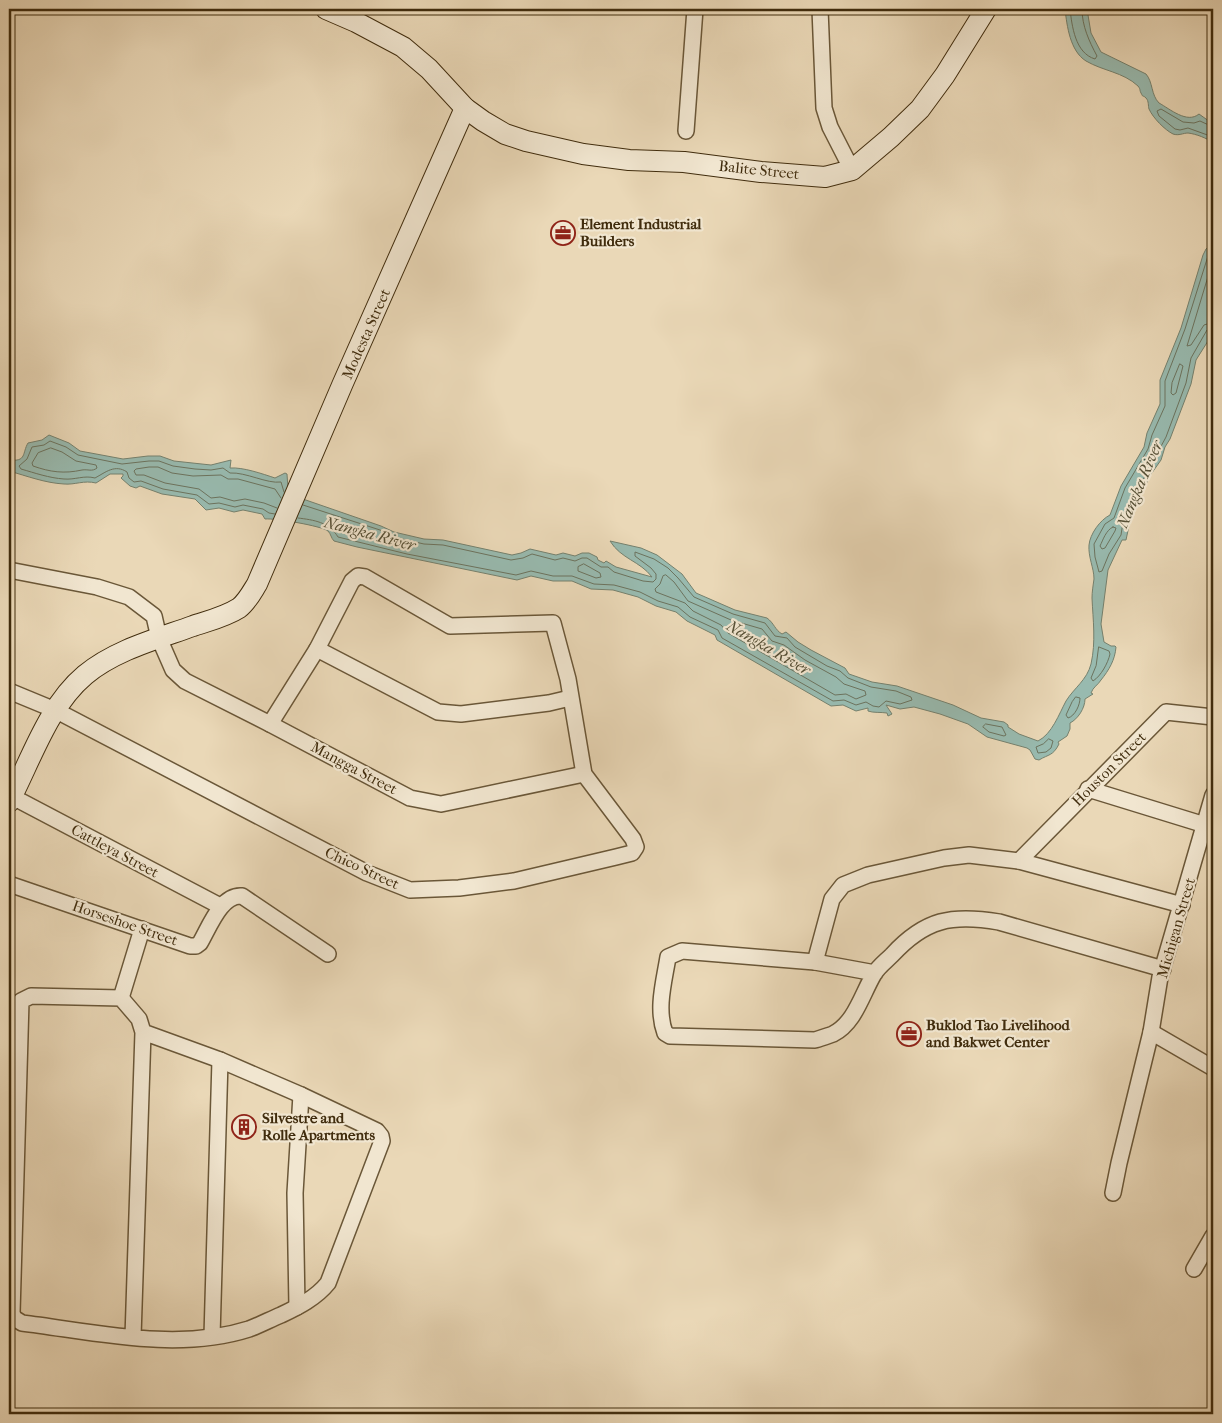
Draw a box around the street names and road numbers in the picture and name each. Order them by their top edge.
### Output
street label: Balite Street [718,157,801,183]
street label: Modesta Street [338,285,394,382]
street label: Houston Street [1068,728,1150,810]
street label: Mangga Street [308,738,401,799]
street label: Cattleya Street [68,820,162,882]
street label: Chico Street [322,843,403,893]
street label: Michigan Street [1153,875,1199,980]
street label: Horseshoe Street [70,897,181,950]

